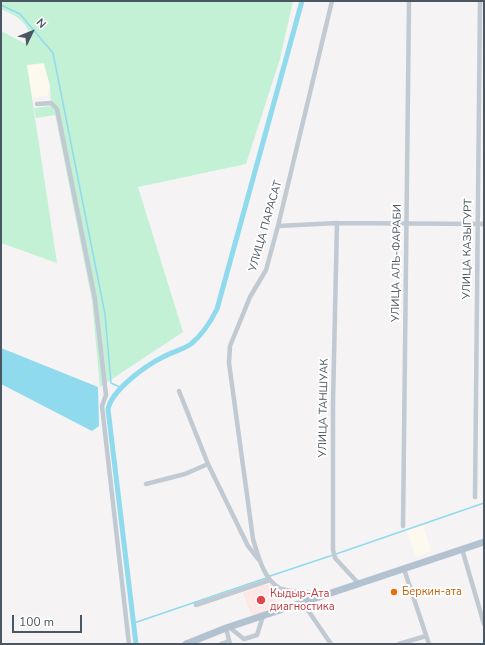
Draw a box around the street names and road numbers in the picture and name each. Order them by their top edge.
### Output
street label: УЛИЦА ПАРАСАТ [247,179,285,273]
street label: УЛИЦА КАЗЫГУРТ [461,199,475,299]
street label: УЛИЦА АЛЬ-ФАРАБИ [389,204,405,322]
street label: УЛИЦА ТАНШУАК [317,359,331,457]

